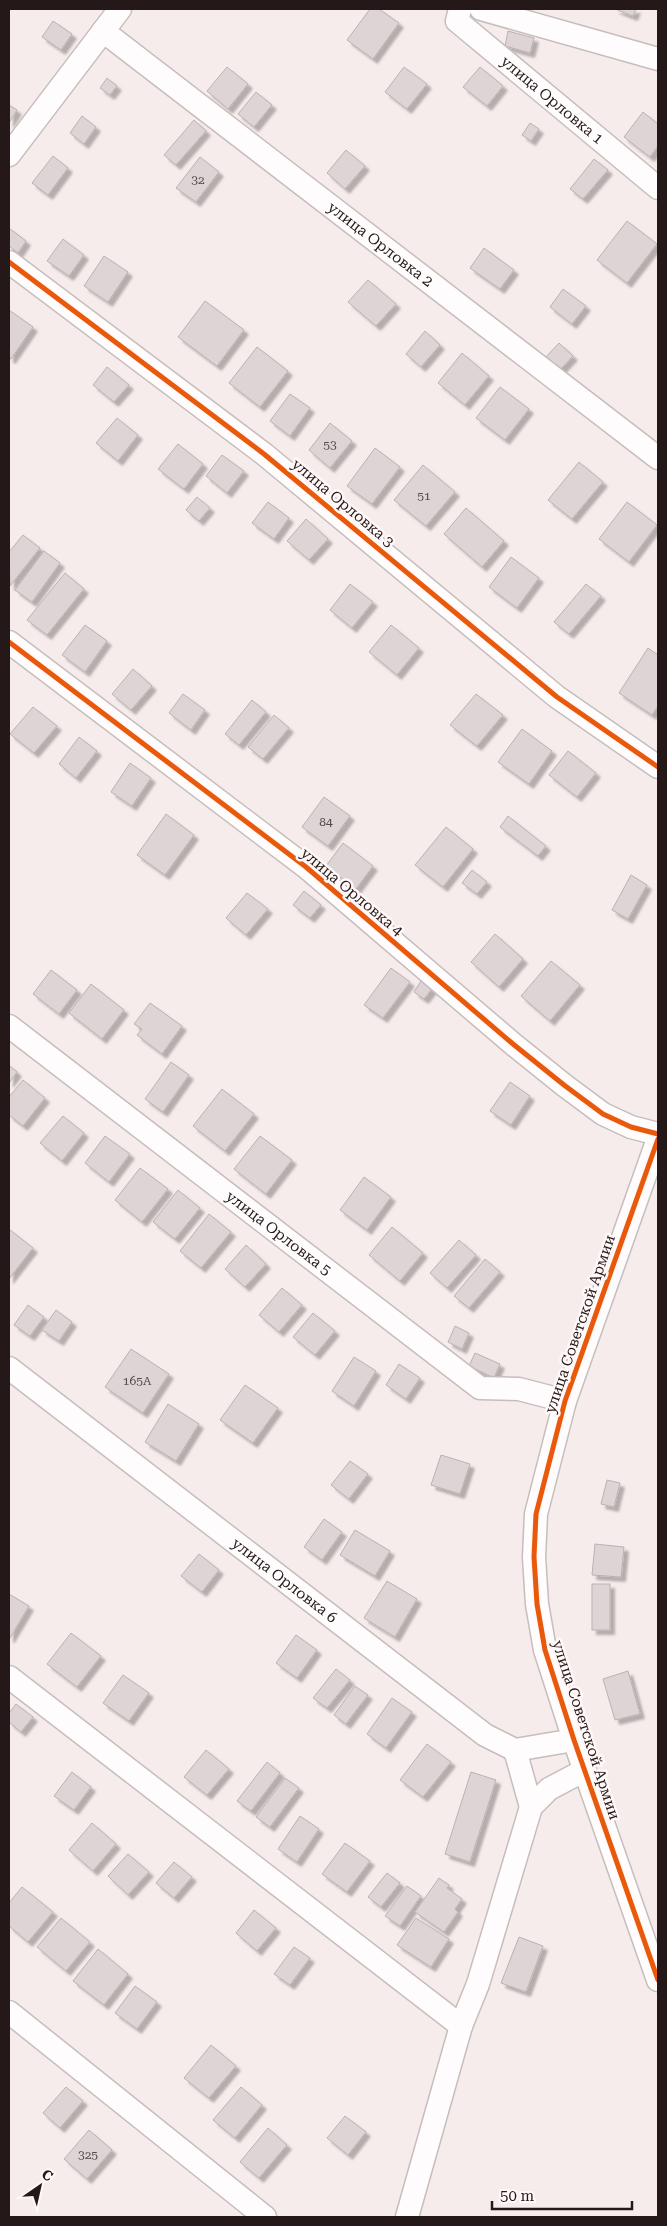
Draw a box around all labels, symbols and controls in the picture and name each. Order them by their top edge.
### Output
street label: улица Орловка 1 [497,52,607,148]
house number: 32 [191,173,205,187]
street label: улица Орловка 2 [324,198,437,291]
house number: 53 [323,438,337,452]
street label: улица Орловка 3 [288,455,398,551]
house number: 51 [417,489,431,503]
house number: 84 [319,815,333,829]
street label: улица Орловка 4 [297,844,407,940]
street label: улица Орловка 5 [222,1187,335,1279]
street label: улица Советской Армии [541,1232,619,1416]
house number: 165А [123,1374,152,1388]
street label: улица Орловка 6 [228,1534,341,1627]
street label: улица Советской Армии [548,1638,624,1822]
house number: 325 [78,2148,98,2162]
north arrow [15,2161,65,2211]
text: С [39,2166,56,2185]
scale bar [492,2178,632,2210]
text: 50 m [500,2187,535,2205]

